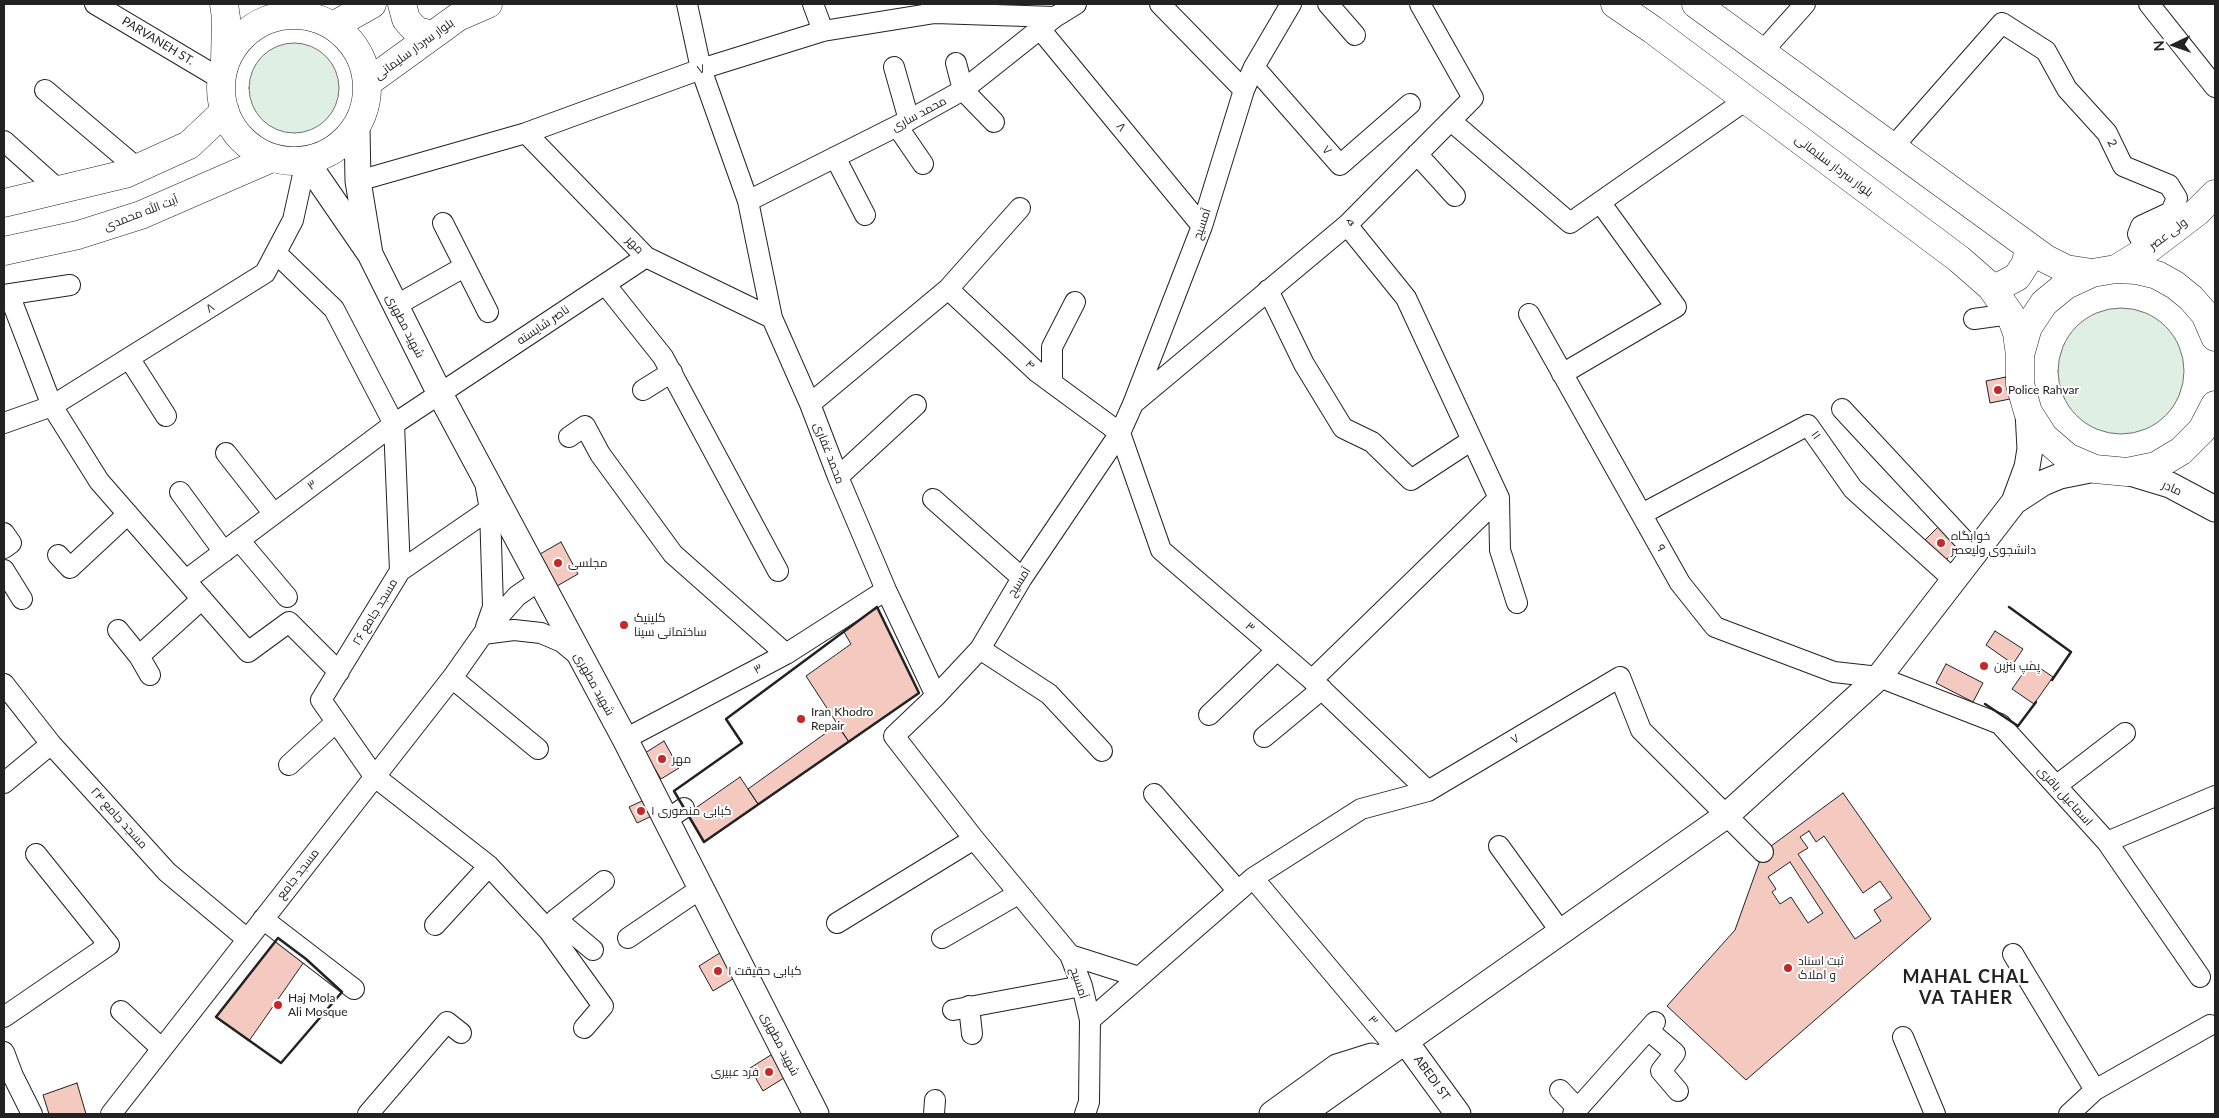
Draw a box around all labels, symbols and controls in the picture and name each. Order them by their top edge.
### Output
street label: PARVANEH ST. [119,14,197,68]
street label: بلوار سردار سلیمانی [372,15,456,83]
north arrow [2149,20,2199,70]
text: N [2150,40,2167,52]
street label: ۷ [695,61,707,77]
street label: محمد ساری [889,94,949,134]
street label: ۸ [1113,120,1129,134]
street label: بلوار سردار سلیمانی [1792,132,1876,200]
street label: 2 [2104,137,2120,149]
street label: ۷ [1319,142,1335,158]
street label: آیت الله محمدی [102,192,180,234]
street label: آمسیح [1190,206,1214,242]
street label: ۵ [1343,215,1357,229]
street label: ولی عصر [2146,215,2190,253]
street label: مهر [623,233,647,257]
street label: شهید مطهری [383,292,427,360]
street label: ۸ [203,300,217,316]
street label: ناصر شایسته [514,302,572,348]
street label: ۴ [1022,357,1038,373]
place label: Police Rahvar [2008,383,2079,397]
marker: Police Rahvar [1992,384,2004,396]
street label: محمد غفاری [811,420,847,486]
street label: ۱۱ [1808,428,1824,442]
street label: ۳ [304,477,320,493]
street label: مادر [2160,477,2184,499]
place label: خوابگاه دانشجوی ولیعصر [1951,529,2036,557]
marker: خوابگاه دانشجوی ولیعصر [1935,537,1947,549]
street label: ۹ [1653,542,1669,554]
place label: مجلسی [568,556,608,570]
marker: مجلسی [552,557,564,569]
street label: آمسیح [1004,564,1034,600]
street label: ۲۶ مسجد جامع [349,576,401,648]
place label: کلینیک ساختمانی سینا [634,611,707,639]
marker: کلینیک ساختمانی سینا [618,619,630,631]
street label: ۳ [1242,619,1258,635]
street label: شهید مطهری [571,650,617,718]
place label: پمپ بنزین [1994,659,2040,673]
marker: پمپ بنزین [1978,660,1990,672]
street label: ۳ [751,661,765,677]
place label: Iran Khodro Repair [811,705,873,733]
marker: Iran Khodro Repair [795,713,807,725]
street label: ۷ [1508,731,1522,747]
place label: مهر [672,752,691,766]
marker: مهر [656,753,668,765]
street label: اسماعیل باقری [2034,763,2096,829]
street label: ۲۴ مسجد جامع [88,784,150,852]
place label: کبابی منصوری ۱ [651,804,732,818]
marker: کبابی منصوری ۱ [635,805,647,817]
street label: مسجد جامع [274,846,322,902]
place label: ثبت اسناد و املاک [1798,954,1844,982]
marker: ثبت اسناد و املاک [1782,962,1794,974]
place label: کبابی حقیقت ۱ [728,964,802,978]
marker: کبابی حقیقت ۱ [712,965,724,977]
street label: آمسیح [1067,965,1091,1001]
district label: MAHAL CHAL VA TAHER [1901,966,2031,1009]
place label: Haj Mola Ali Mosque [288,991,348,1019]
marker: Haj Mola Ali Mosque [272,999,284,1011]
street label: شهید مطهری [758,1010,802,1078]
street label: ۳ [1365,1012,1381,1028]
street label: ABEDI ST [1411,1053,1453,1103]
place label: فرد عبیری [711,1065,759,1079]
marker: فرد عبیری [763,1066,775,1078]

